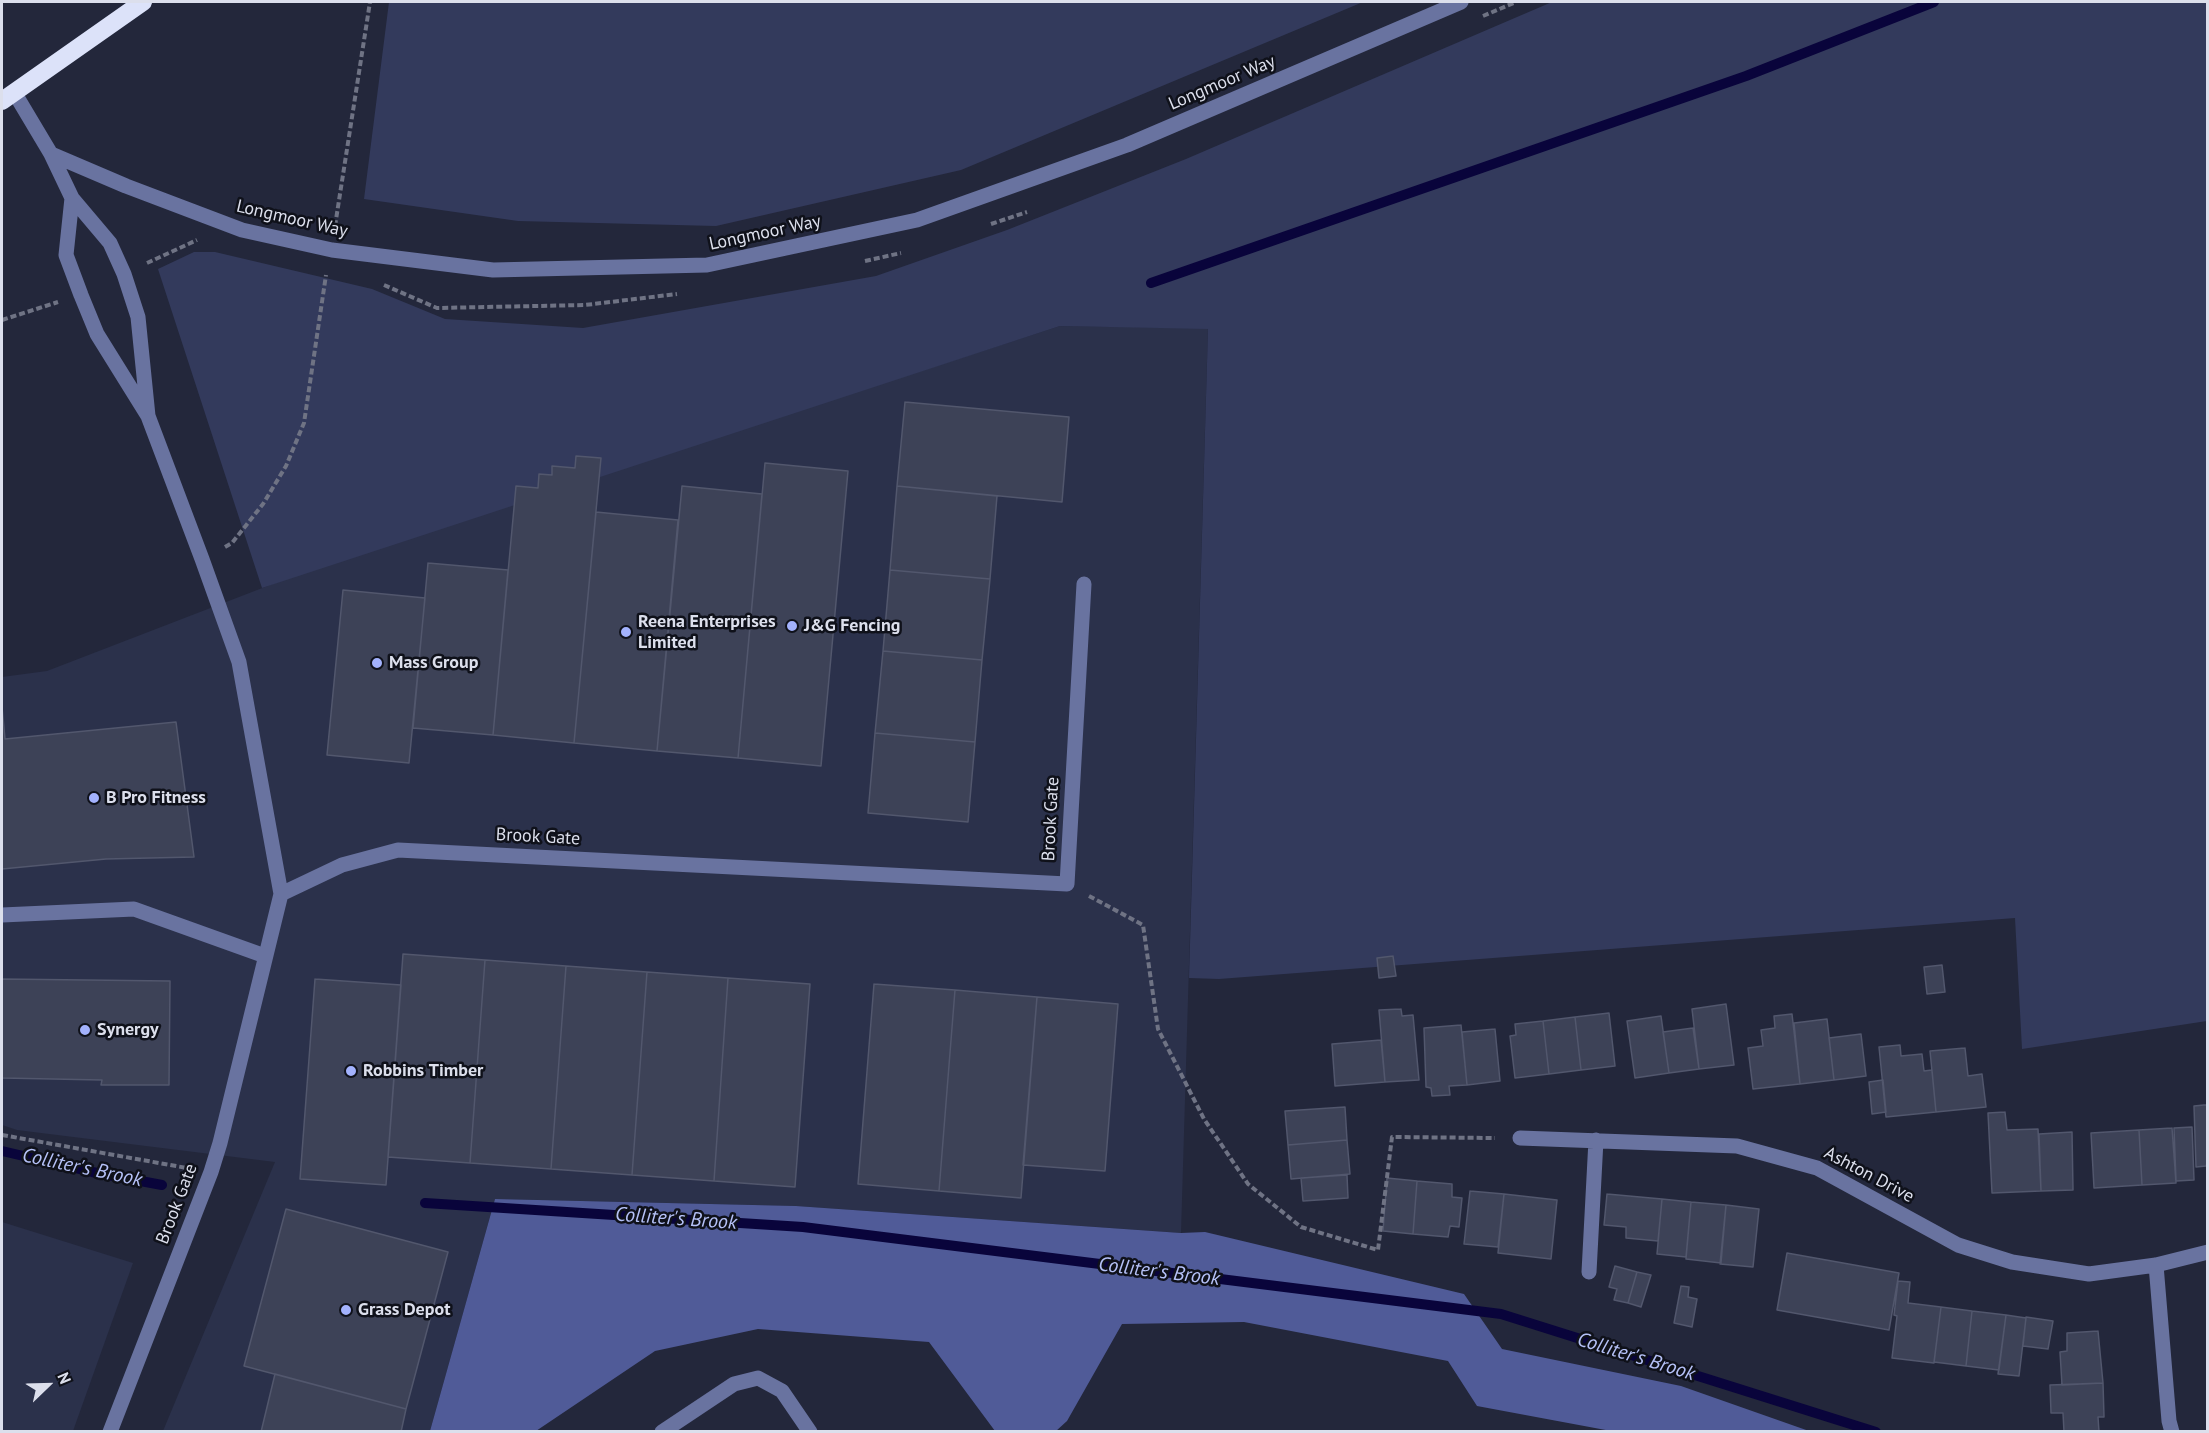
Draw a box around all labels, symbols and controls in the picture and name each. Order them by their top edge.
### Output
street label: Longmoor Way [1165,51,1279,115]
street label: Longmoor Way [234,196,350,242]
street label: Longmoor Way [707,211,823,255]
place label: Reena Enterprises Limited [638,611,776,654]
place label: J&G Fencing [804,615,900,637]
marker: J&G Fencing [785,619,799,633]
marker: Reena Enterprises Limited [619,625,633,639]
place label: Mass Group [389,652,478,674]
marker: Mass Group [370,656,384,670]
street label: Brook Gate [1038,776,1064,862]
place label: B Pro Fitness [106,787,206,809]
marker: B Pro Fitness [87,791,101,805]
street label: Brook Gate [495,824,581,850]
place label: Synergy [97,1019,159,1041]
marker: Synergy [78,1023,92,1037]
place label: Robbins Timber [363,1060,483,1082]
marker: Robbins Timber [344,1064,358,1078]
street label: Ashton Drive [1820,1142,1918,1208]
water label: Colliter's Brook [20,1144,144,1192]
street label: Brook Gate [152,1161,202,1247]
water label: Colliter's Brook [614,1203,738,1235]
water label: Colliter's Brook [1097,1253,1221,1291]
place label: Grass Depot [358,1299,450,1321]
marker: Grass Depot [339,1303,353,1317]
water label: Colliter's Brook [1574,1328,1698,1386]
north arrow [18,1355,78,1415]
text: N [53,1369,76,1387]

